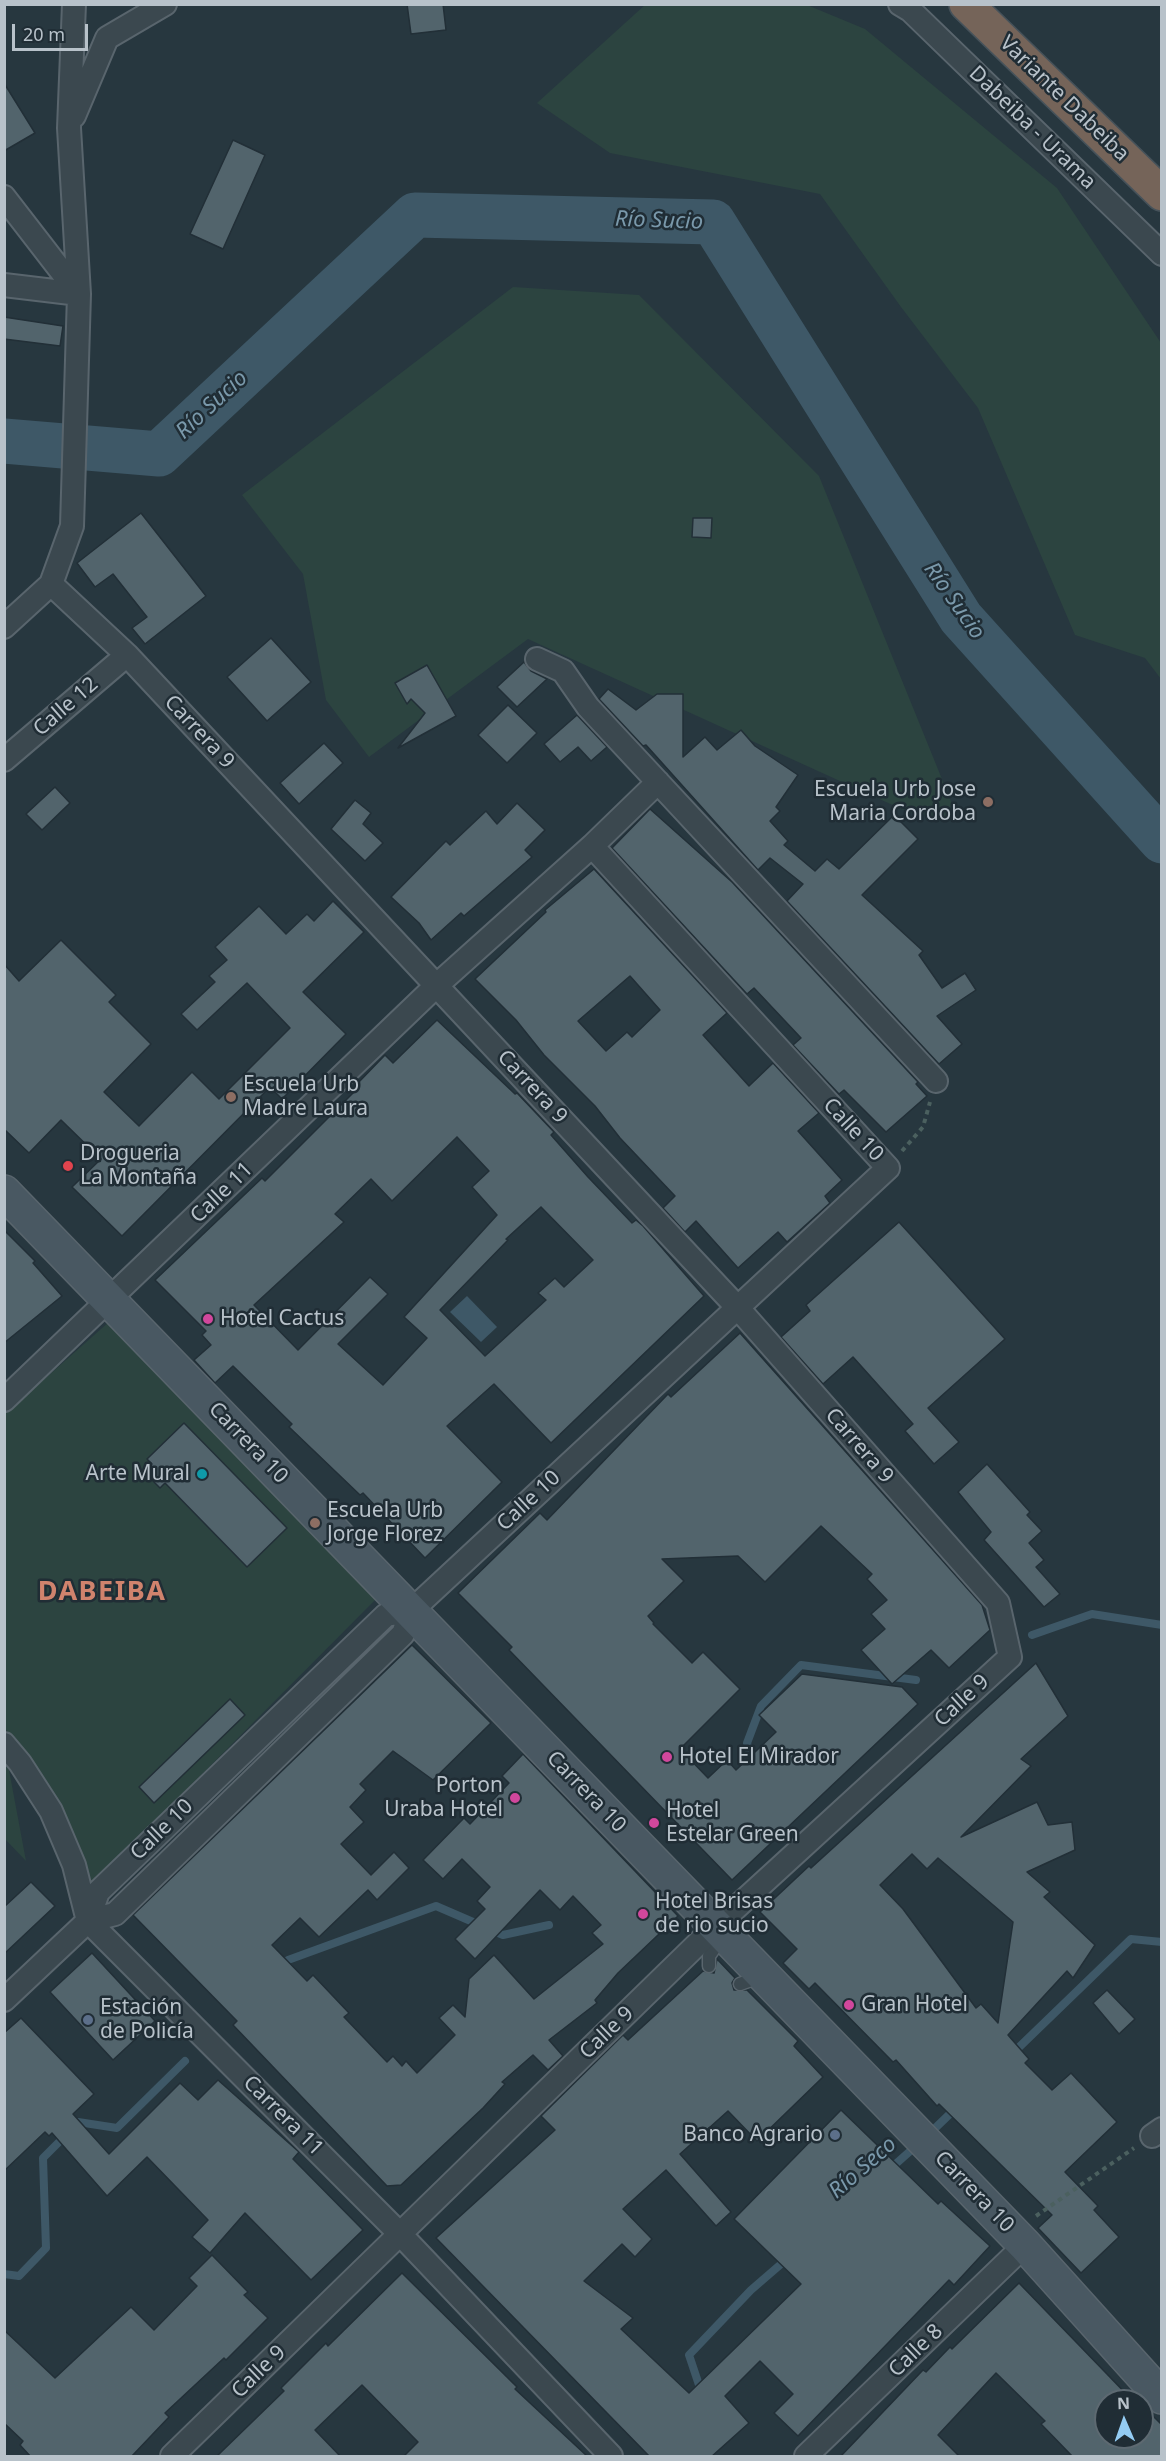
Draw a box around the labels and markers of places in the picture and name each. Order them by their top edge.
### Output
place label: Escuela Urb Jose Maria Cordoba [814,777,976,827]
marker: Escuela Urb Jose Maria Cordoba [981,795,995,809]
place label: Escuela Urb Madre Laura [243,1072,368,1122]
marker: Escuela Urb Madre Laura [224,1090,238,1104]
place label: Drogueria La Montaña [80,1141,197,1191]
marker: Drogueria La Montaña [61,1159,75,1173]
place label: Hotel Cactus [220,1306,344,1332]
marker: Hotel Cactus [201,1312,215,1326]
place label: Arte Mural [86,1461,190,1487]
marker: Arte Mural [195,1467,209,1481]
place label: Escuela Urb Jorge Florez [327,1498,443,1548]
marker: Escuela Urb Jorge Florez [308,1516,322,1530]
place label: Hotel El Mirador [679,1744,839,1770]
marker: Hotel El Mirador [660,1750,674,1764]
place label: Porton Uraba Hotel [384,1773,503,1823]
marker: Porton Uraba Hotel [508,1791,522,1805]
place label: Hotel Estelar Green [666,1798,799,1848]
marker: Hotel Estelar Green [647,1816,661,1830]
place label: Hotel Brisas de rio sucio [655,1889,773,1939]
marker: Hotel Brisas de rio sucio [636,1907,650,1921]
place label: Gran Hotel [861,1992,968,2018]
place label: Estación de Policía [100,1995,194,2045]
marker: Gran Hotel [842,1998,856,2012]
marker: Estación de Policía [81,2013,95,2027]
place label: Banco Agrario [683,2122,823,2148]
marker: Banco Agrario [828,2128,842,2142]

